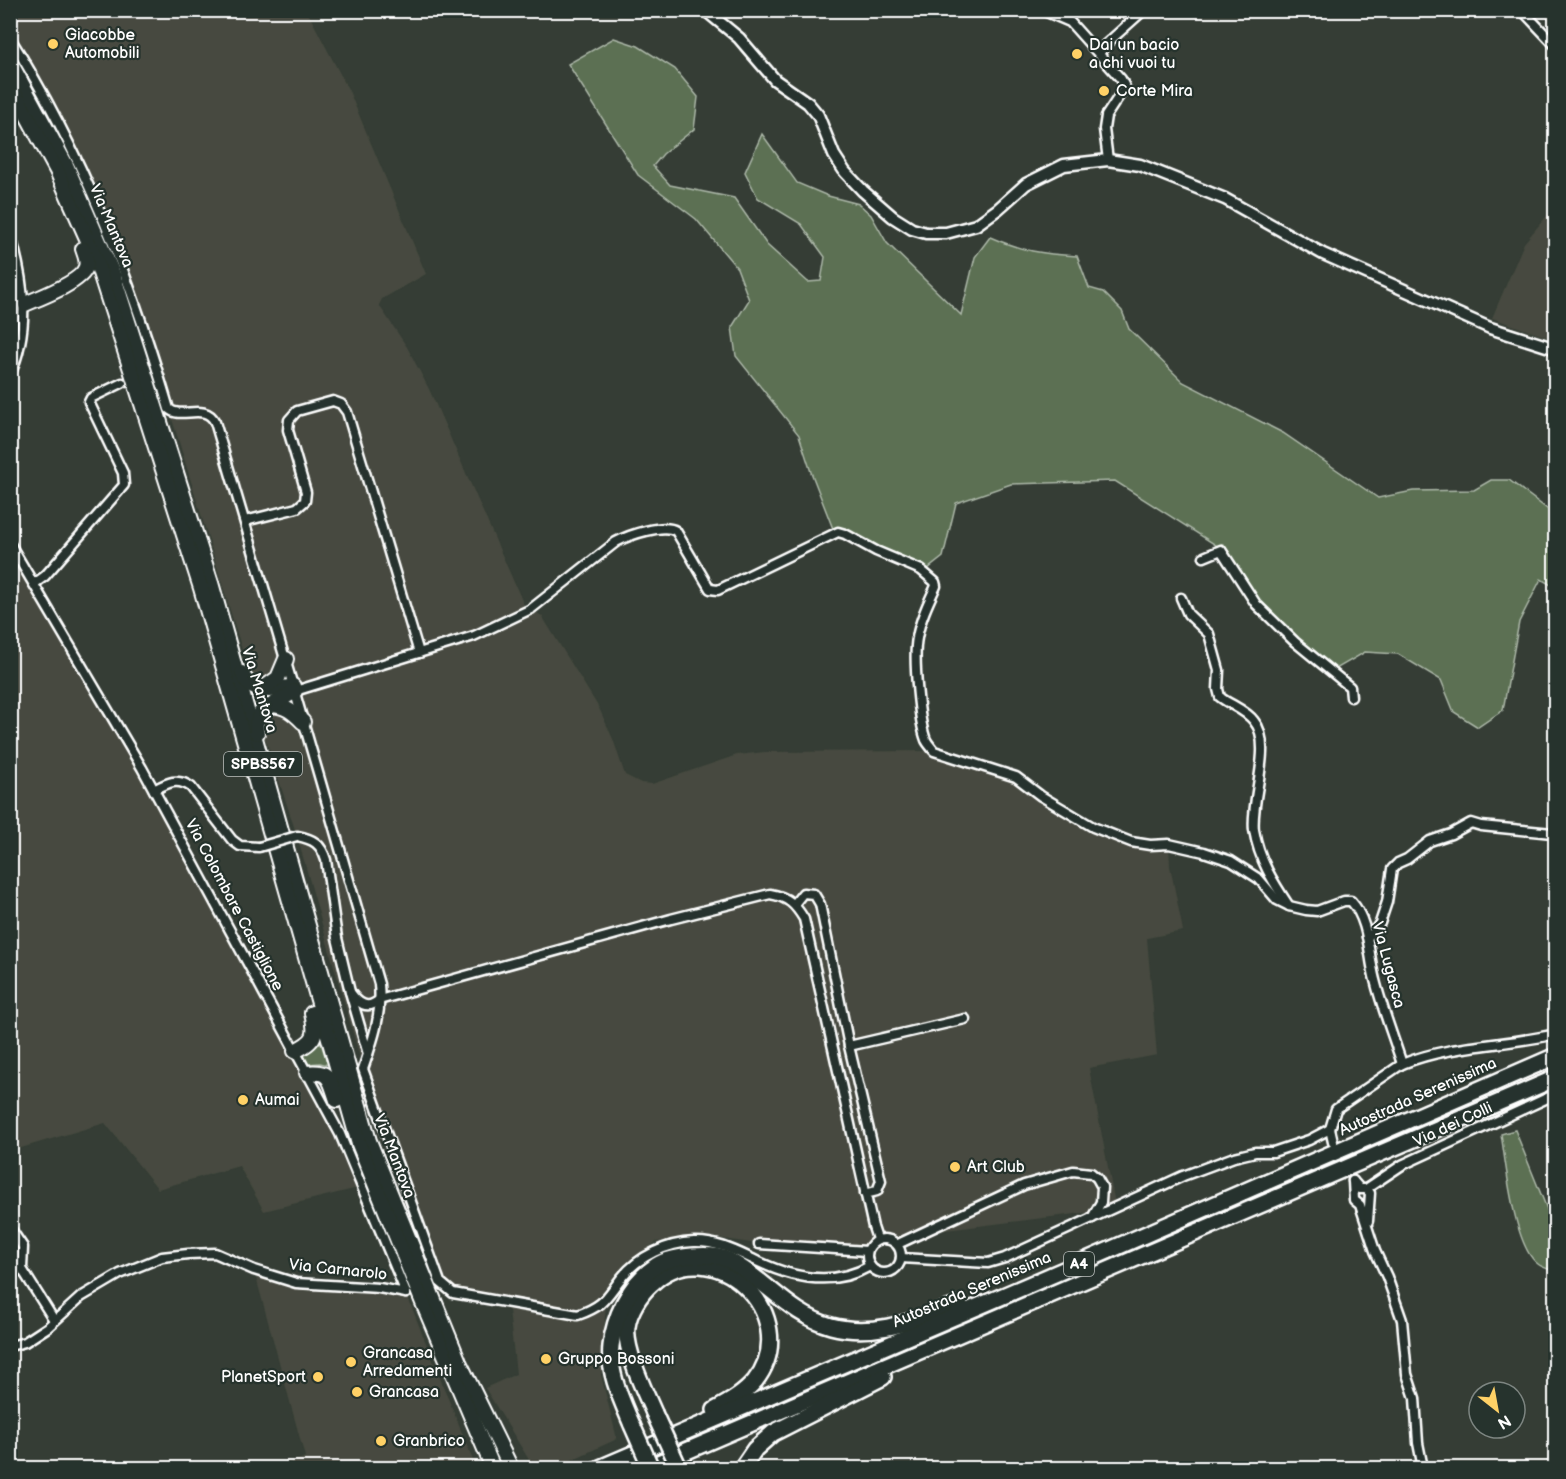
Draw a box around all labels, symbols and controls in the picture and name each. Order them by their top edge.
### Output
place label: Giacobbe Automobili [65,26,139,63]
place label: Dai un bacio a chi vuoi tu [1089,36,1179,73]
marker: Giacobbe Automobili [46,37,60,51]
marker: Dai un bacio a chi vuoi tu [1070,47,1084,61]
place label: Corte Mira [1116,82,1193,101]
marker: Corte Mira [1097,84,1111,98]
street label: Via Mantova [85,181,137,271]
street label: Via Mantova [237,645,281,735]
road number: SPBS567 [224,752,302,776]
street label: Via Colombare Castiglione [181,816,288,995]
street label: Via Lugasca [1367,920,1409,1010]
street label: Autostrada Serenissima [1336,1054,1500,1140]
place label: Aumai [255,1091,300,1110]
marker: Aumai [236,1093,250,1107]
street label: Via dei Colli [1410,1098,1496,1152]
street label: Via Mantova [369,1111,419,1201]
place label: Art Club [967,1158,1025,1177]
marker: Art Club [948,1160,962,1174]
street label: Autostrada Serenissima [890,1248,1054,1332]
road number: A4 [1064,1252,1094,1276]
street label: Via Carnarolo [288,1255,388,1285]
place label: Grancasa Arredamenti [363,1344,452,1381]
place label: Gruppo Bossoni [558,1350,674,1369]
marker: Gruppo Bossoni [539,1352,553,1366]
marker: Grancasa Arredamenti [344,1355,358,1369]
place label: PlanetSport [221,1368,306,1387]
marker: PlanetSport [311,1370,325,1384]
north arrow [1467,1380,1527,1440]
place label: Grancasa [369,1383,439,1402]
marker: Grancasa [350,1385,364,1399]
text: N [1494,1410,1514,1433]
place label: Granbrico [393,1432,465,1451]
marker: Granbrico [374,1434,388,1448]

